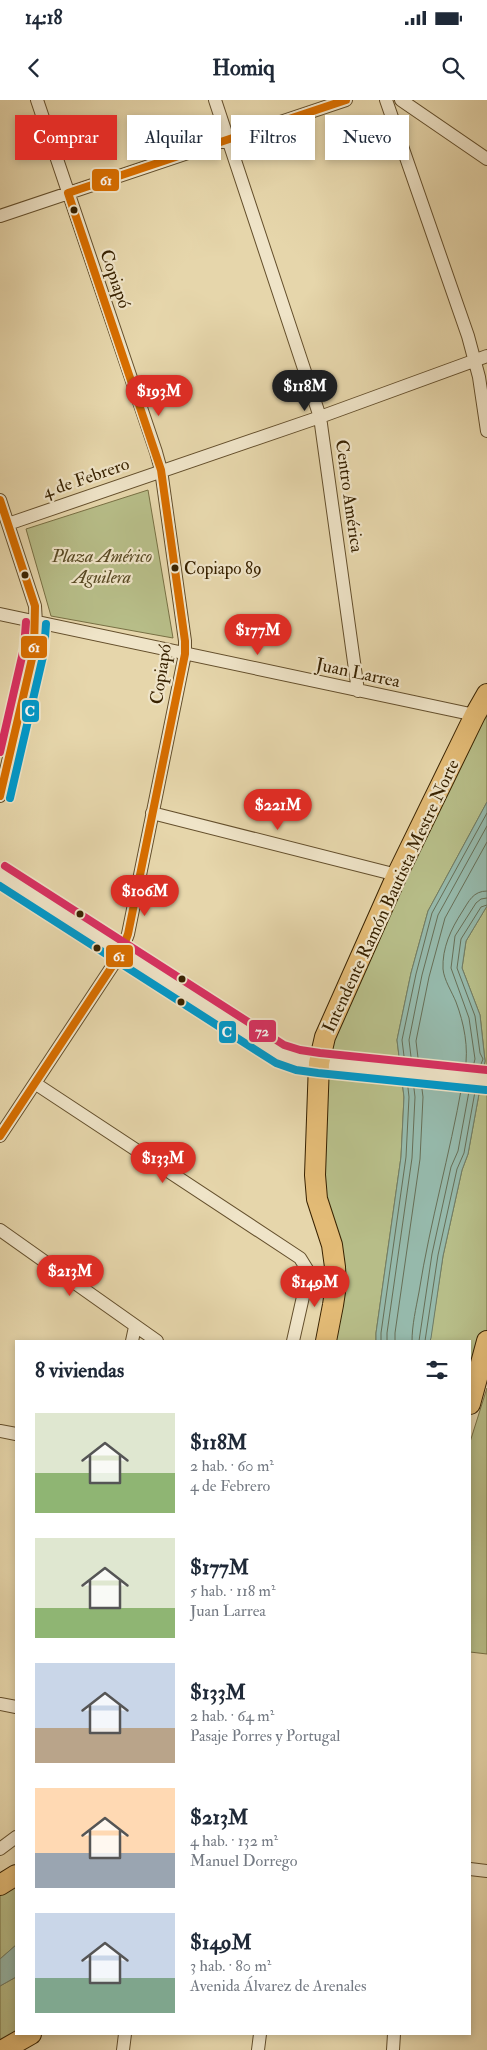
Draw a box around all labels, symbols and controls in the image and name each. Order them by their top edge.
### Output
text: 14:18 [25,6,62,30]
icon: back [20,54,48,82]
text: Homiq [212,54,275,82]
icon: search [439,54,467,82]
chip: Comprar [15,115,117,160]
chip: Alquilar [127,115,221,160]
chip: Filtros [231,115,315,160]
chip: Nuevo [325,115,409,160]
line badge: 61 [91,168,120,192]
text: 61 [100,172,112,189]
unlabelled marker [69,205,79,215]
street label: Copiapó [94,246,136,312]
pin: $118M [270,370,340,412]
pin: $193M [124,374,194,417]
text: $118M [283,376,327,396]
text: $193M [137,381,181,401]
street label: Centro América [330,438,368,555]
street label: 4 de Febrero [40,452,133,504]
park label: Plaza Américo Aguilera [51,545,152,589]
place label: Copiapo 89 [184,558,262,580]
marker: Copiapo 89 [170,563,180,573]
unlabelled marker [20,570,30,580]
pin: $177M [223,614,293,656]
text: $177M [236,620,280,640]
line badge: 61 [20,635,48,659]
text: 61 [28,639,40,656]
street label: Copiapó [145,642,177,706]
street label: Juan Larrea [313,653,403,693]
line badge: C [21,699,40,723]
text: C [25,703,35,720]
street label: Intendente Ramón Bautista Mestre Norte [317,755,465,1036]
pin: $221M [243,788,313,831]
text: $221M [255,795,301,815]
pin: $106M [110,874,180,917]
text: $106M [122,881,168,901]
unlabelled marker [75,909,85,919]
unlabelled marker [92,943,102,953]
line badge: 61 [105,944,134,968]
text: 61 [113,948,125,965]
unlabelled marker [177,974,187,984]
unlabelled marker [176,997,186,1007]
line badge: 72 [248,1019,277,1043]
line badge: C [218,1020,237,1044]
text: 72 [255,1023,269,1040]
text: C [222,1024,232,1041]
pin: $133M [128,1142,198,1184]
text: $133M [142,1148,184,1168]
pin: $213M [35,1254,105,1297]
text: $213M [48,1261,92,1281]
pin: $149M [280,1266,350,1308]
text: $149M [291,1272,339,1292]
icon: filters [423,1356,451,1384]
text: 8 viviendas [35,1357,124,1384]
text: $118M [190,1429,247,1456]
icon: home [75,1433,135,1493]
text: 2 hab. · 60 m² [190,1456,274,1476]
text: 4 de Febrero [190,1476,270,1496]
text: $177M [190,1554,249,1581]
icon: home [75,1558,135,1618]
text: 5 hab. · 118 m² [190,1581,275,1601]
text: Juan Larrea [190,1601,266,1621]
text: $133M [190,1679,246,1706]
icon: home [75,1683,135,1743]
text: 2 hab. · 64 m² [190,1706,274,1726]
text: Pasaje Porres y Portugal [190,1726,340,1746]
text: $213M [190,1804,248,1831]
icon: home [75,1808,135,1868]
text: 4 hab. · 132 m² [190,1831,278,1851]
text: Manuel Dorrego [190,1851,297,1871]
text: $149M [190,1929,252,1956]
icon: home [75,1933,135,1993]
text: 3 hab. · 80 m² [190,1956,271,1976]
text: Avenida Álvarez de Arenales [190,1976,367,1996]

